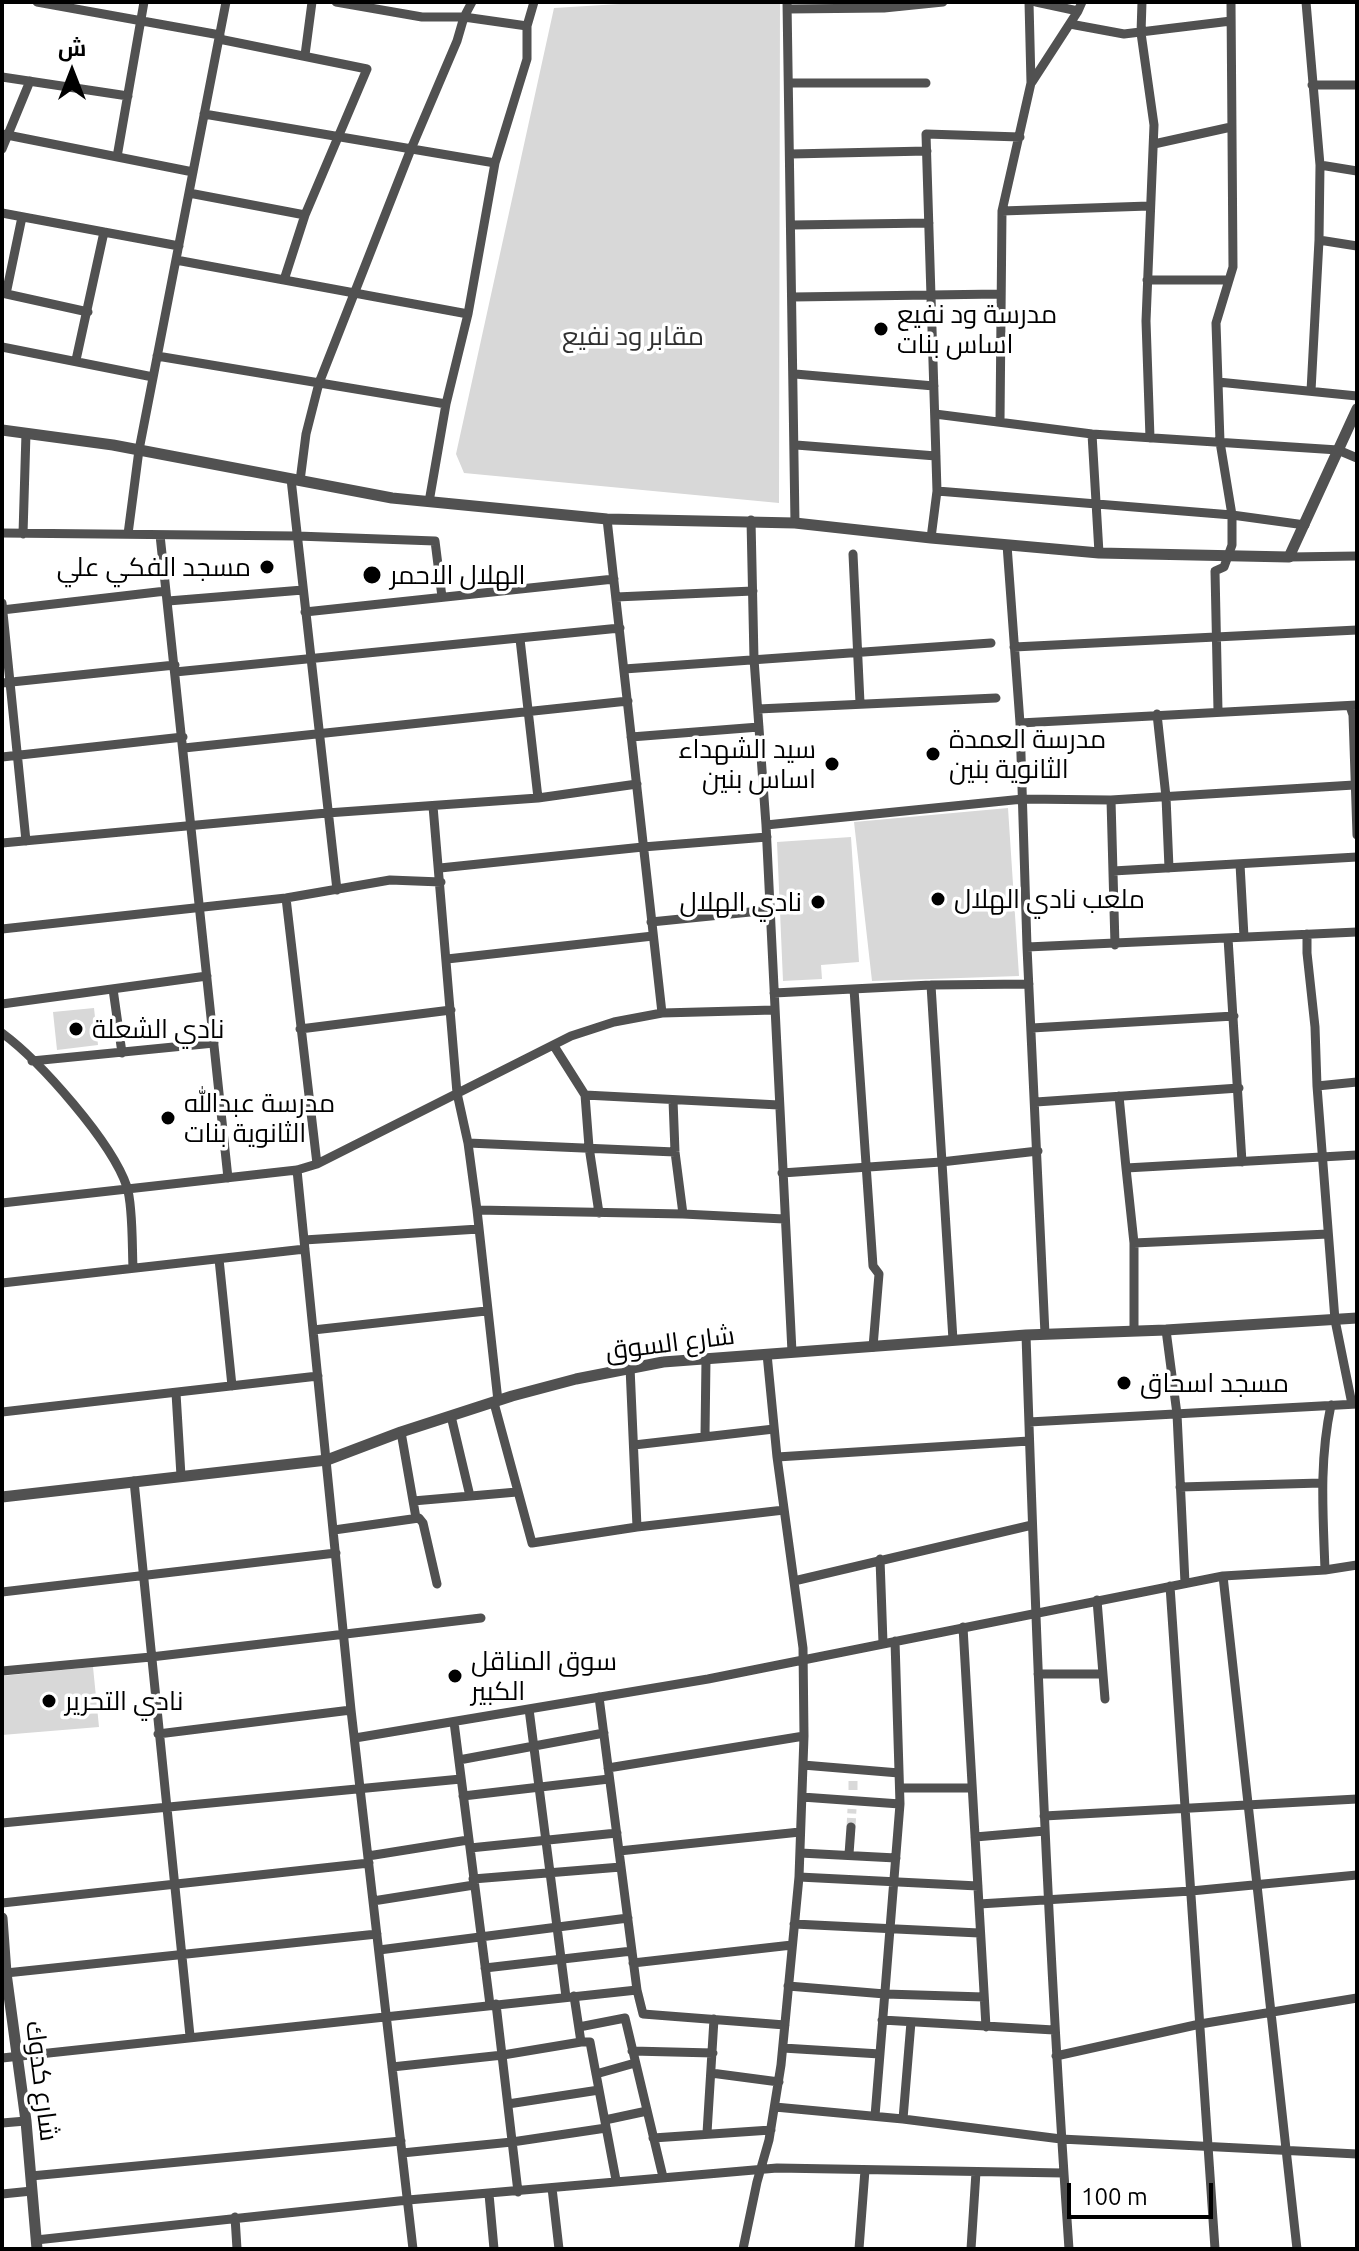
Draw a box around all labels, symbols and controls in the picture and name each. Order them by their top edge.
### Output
north arrow [32,32,112,112]
text: ش [58,35,86,60]
place label: مدرسة ود نفيع اساس بنات [897,298,1057,360]
park label: مقابر ود نفيع [562,320,704,352]
marker: مدرسة ود نفيع اساس بنات [872,320,890,338]
place label: مسجد الفكي علي [57,551,251,583]
marker: مسجد الفكي علي [258,558,276,576]
place label: الهلال الاحمر [390,559,526,591]
marker: الهلال الاحمر [361,564,383,586]
place label: مدرسة العمدة الثانوية بنين [949,723,1106,784]
place label: سيد الشهداء اساس بنين [678,733,816,794]
marker: مدرسة العمدة الثانوية بنين [924,745,942,763]
marker: سيد الشهداء اساس بنين [823,755,841,773]
place label: ملعب نادي الهلال [954,883,1145,915]
place label: نادي الهلال [680,886,802,918]
marker: ملعب نادي الهلال [929,890,947,908]
marker: نادي الهلال [809,893,827,911]
place label: نادي الشعلة [92,1013,224,1045]
marker: نادي الشعلة [67,1020,85,1038]
place label: مدرسة عبدالله الثانوية بنات [184,1087,335,1148]
marker: مدرسة عبدالله الثانوية بنات [159,1109,177,1127]
street label: شارع السوق [603,1320,737,1366]
place label: مسجد اسحاق [1140,1367,1289,1399]
marker: مسجد اسحاق [1115,1374,1133,1392]
place label: سوق المناقل الكبير [471,1645,617,1706]
marker: سوق المناقل الكبير [446,1667,464,1685]
place label: نادي التحرير [65,1685,184,1717]
marker: نادي التحرير [40,1692,58,1710]
street label: شارع كدوك [19,2019,65,2143]
scale bar [1071,2167,1217,2217]
text: 100 m [1081,2183,1148,2210]

